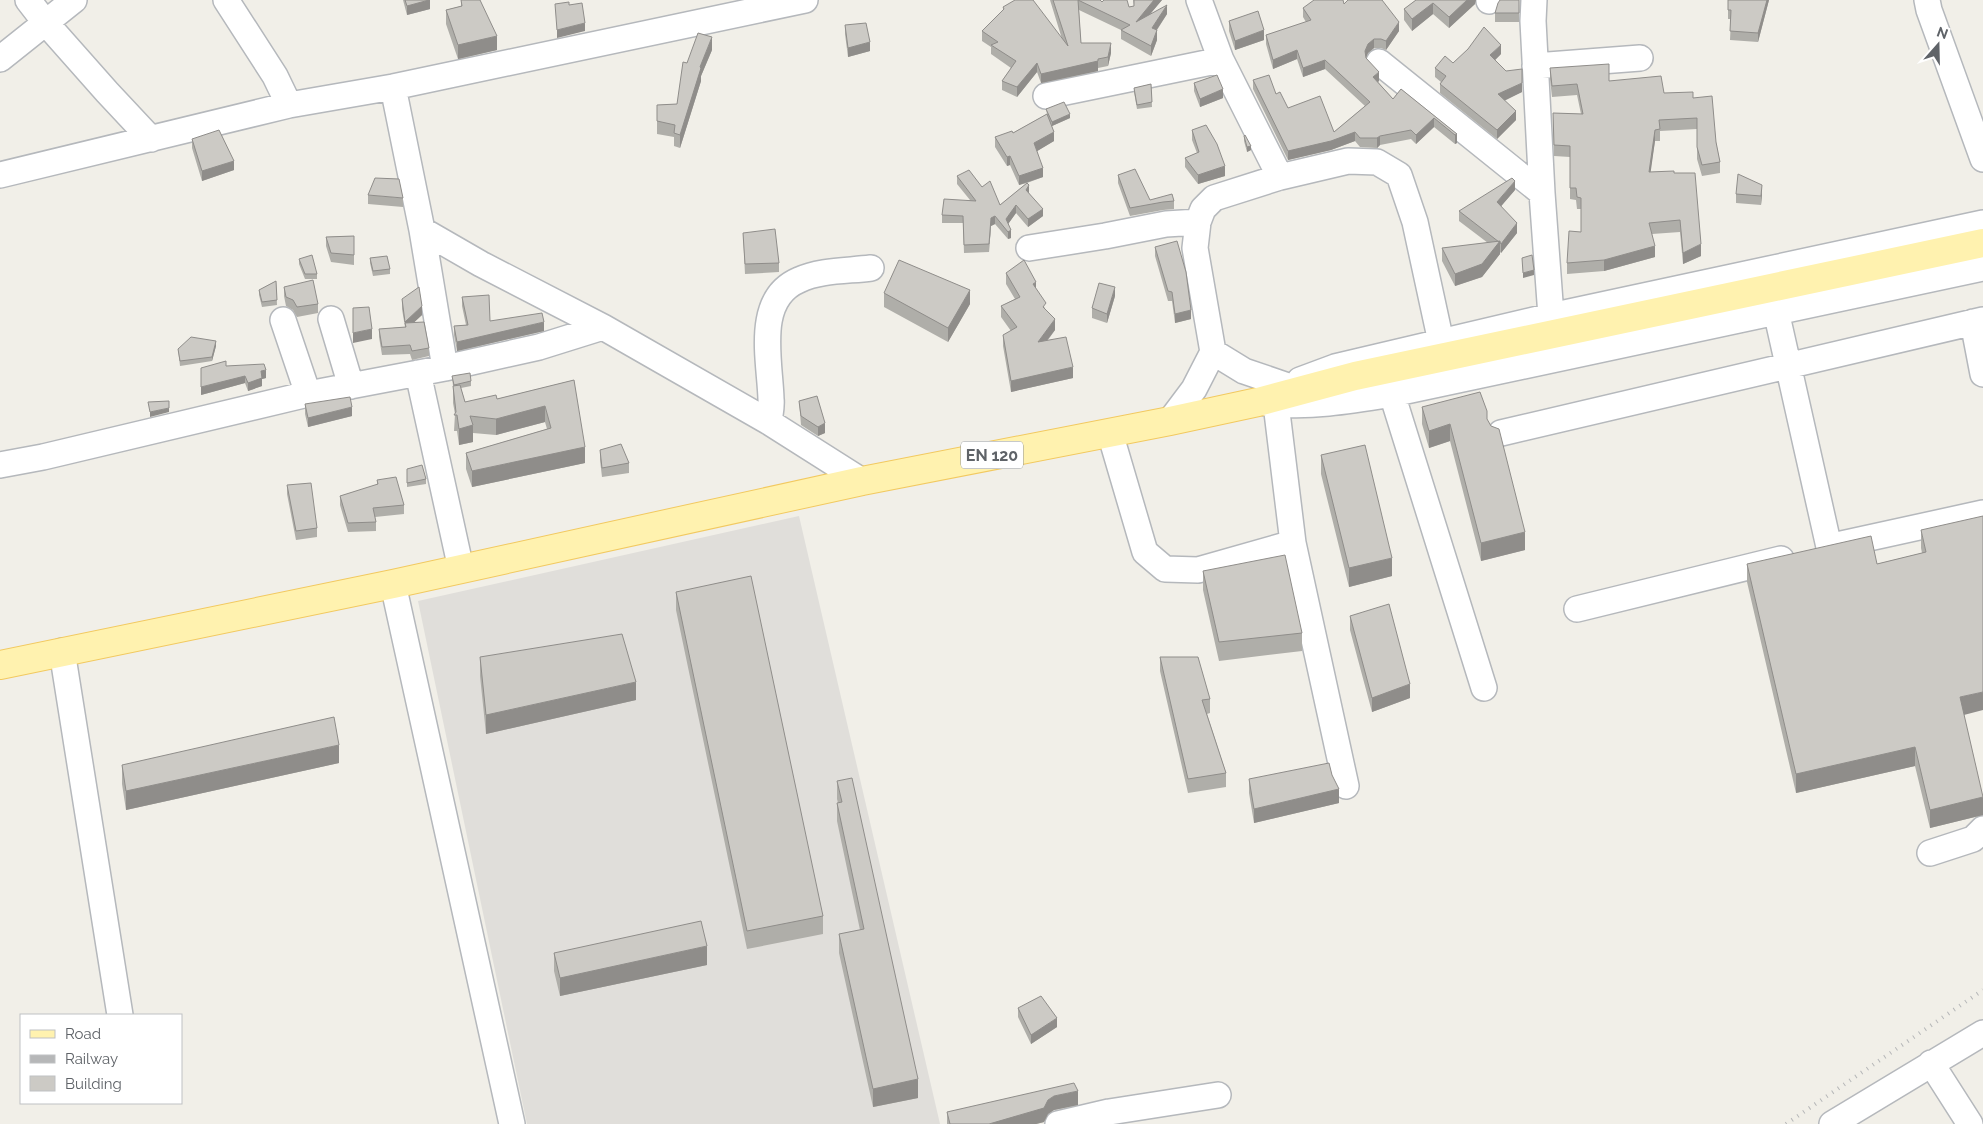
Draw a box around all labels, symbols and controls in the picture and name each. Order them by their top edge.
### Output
north arrow [1913,20,1963,70]
text: N [1935,23,1950,42]
road number: EN 120 [961,442,1023,468]
legend [20,1014,182,1104]
text: Road [65,1025,101,1043]
text: Railway [65,1050,118,1068]
text: Building [65,1075,122,1093]

